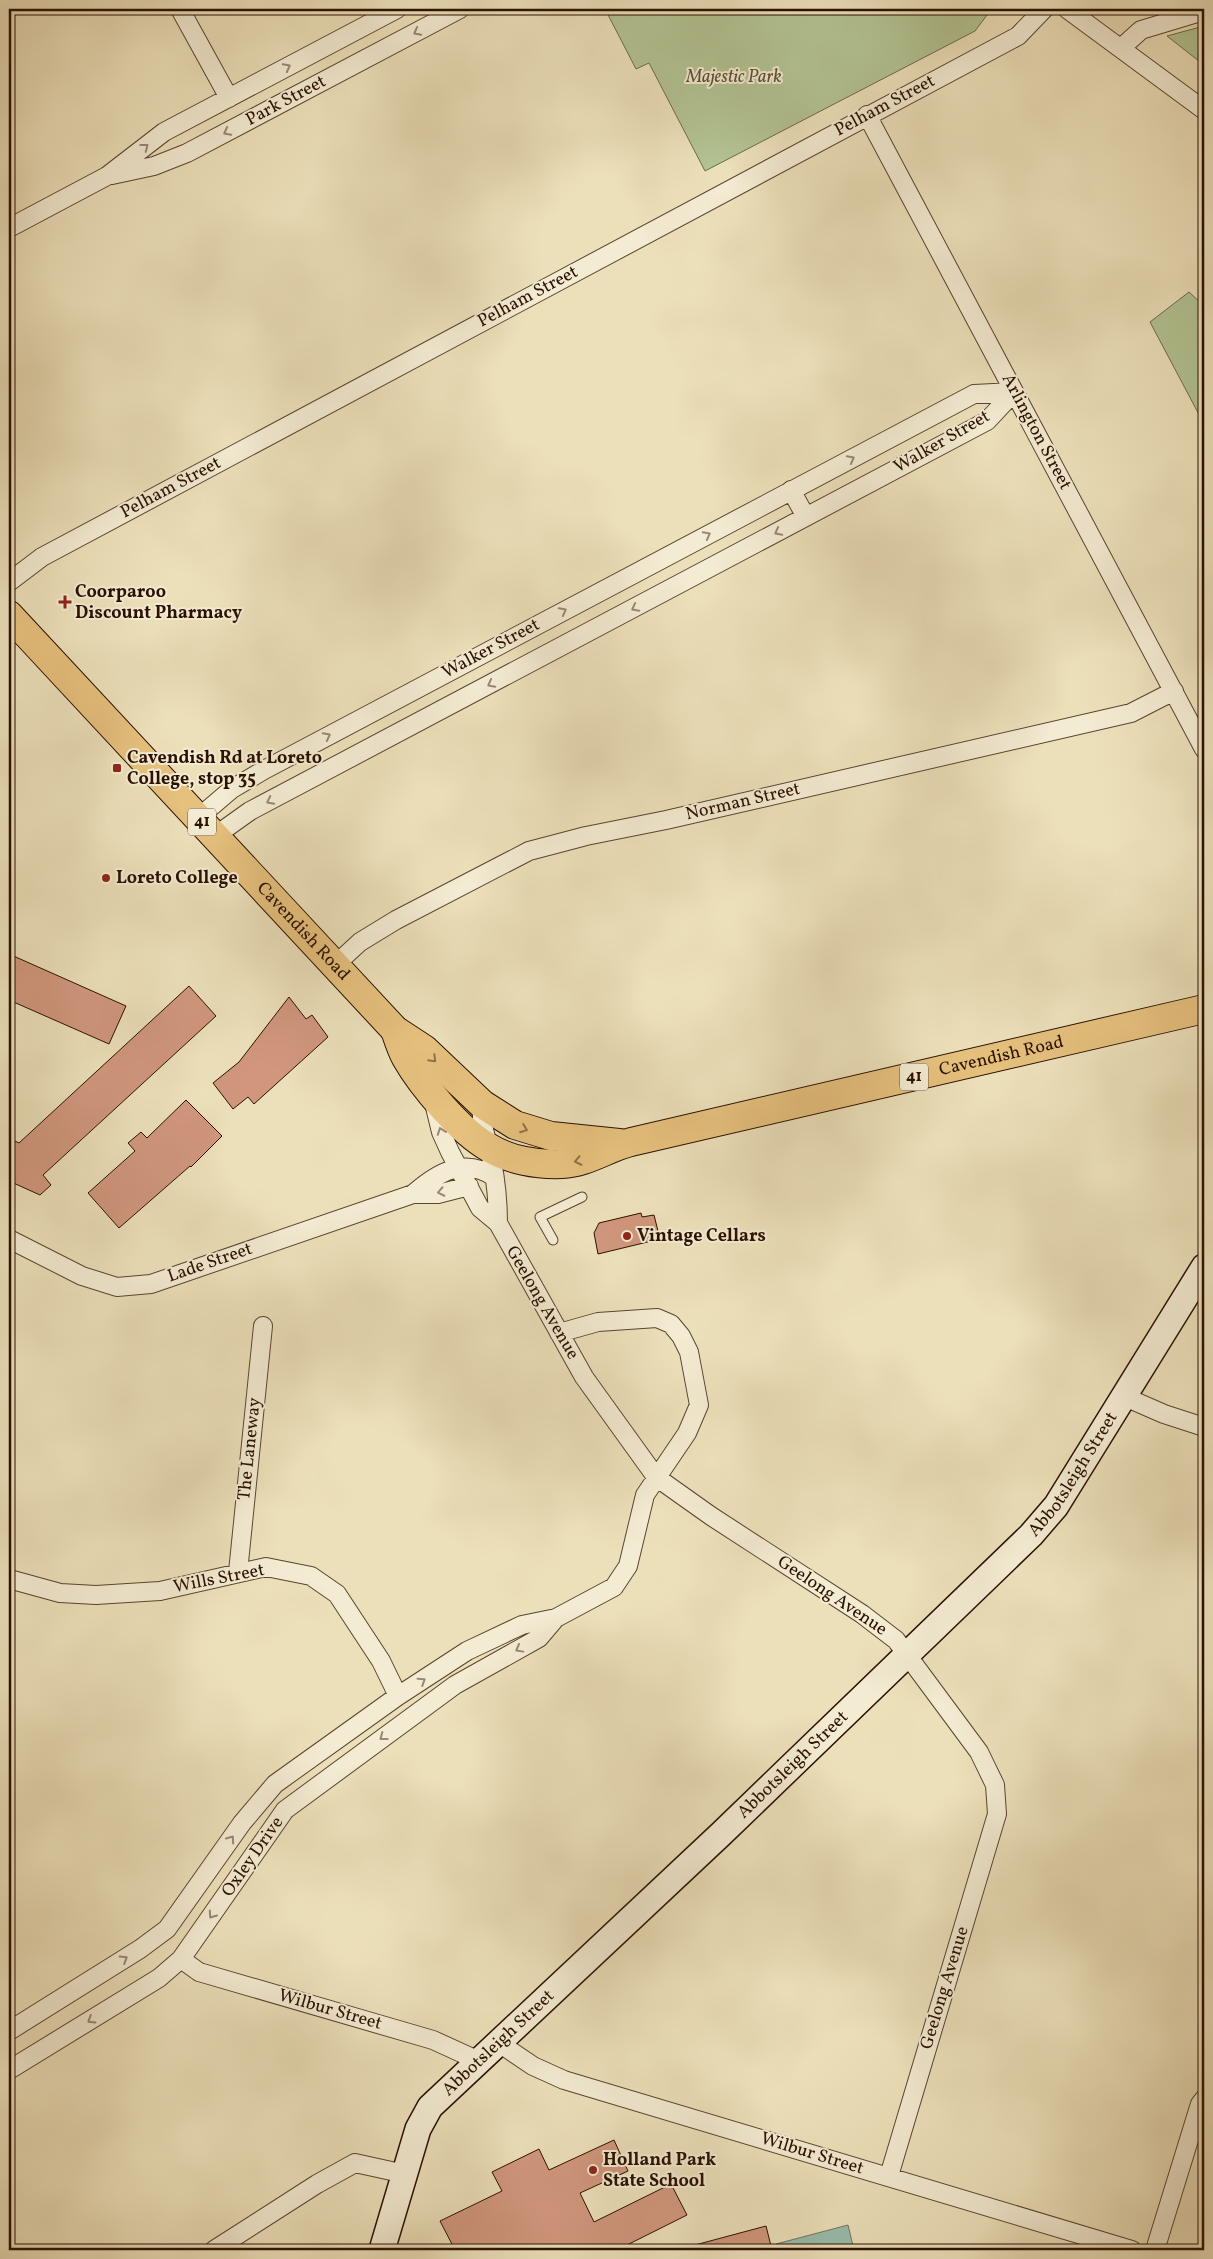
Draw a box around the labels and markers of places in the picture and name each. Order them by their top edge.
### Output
place label: Coorparoo Discount Pharmacy [75,580,242,626]
marker: Coorparoo Discount Pharmacy [59,596,71,608]
place label: Cavendish Rd at Loreto College, stop 35 [127,746,322,792]
marker: Cavendish Rd at Loreto College, stop 35 [111,762,123,774]
place label: Loreto College [116,866,238,891]
marker: Loreto College [100,872,112,884]
place label: Vintage Cellars [637,1224,766,1249]
marker: Vintage Cellars [621,1230,633,1242]
place label: Holland Park State School [603,2148,716,2194]
marker: Holland Park State School [587,2164,599,2176]

